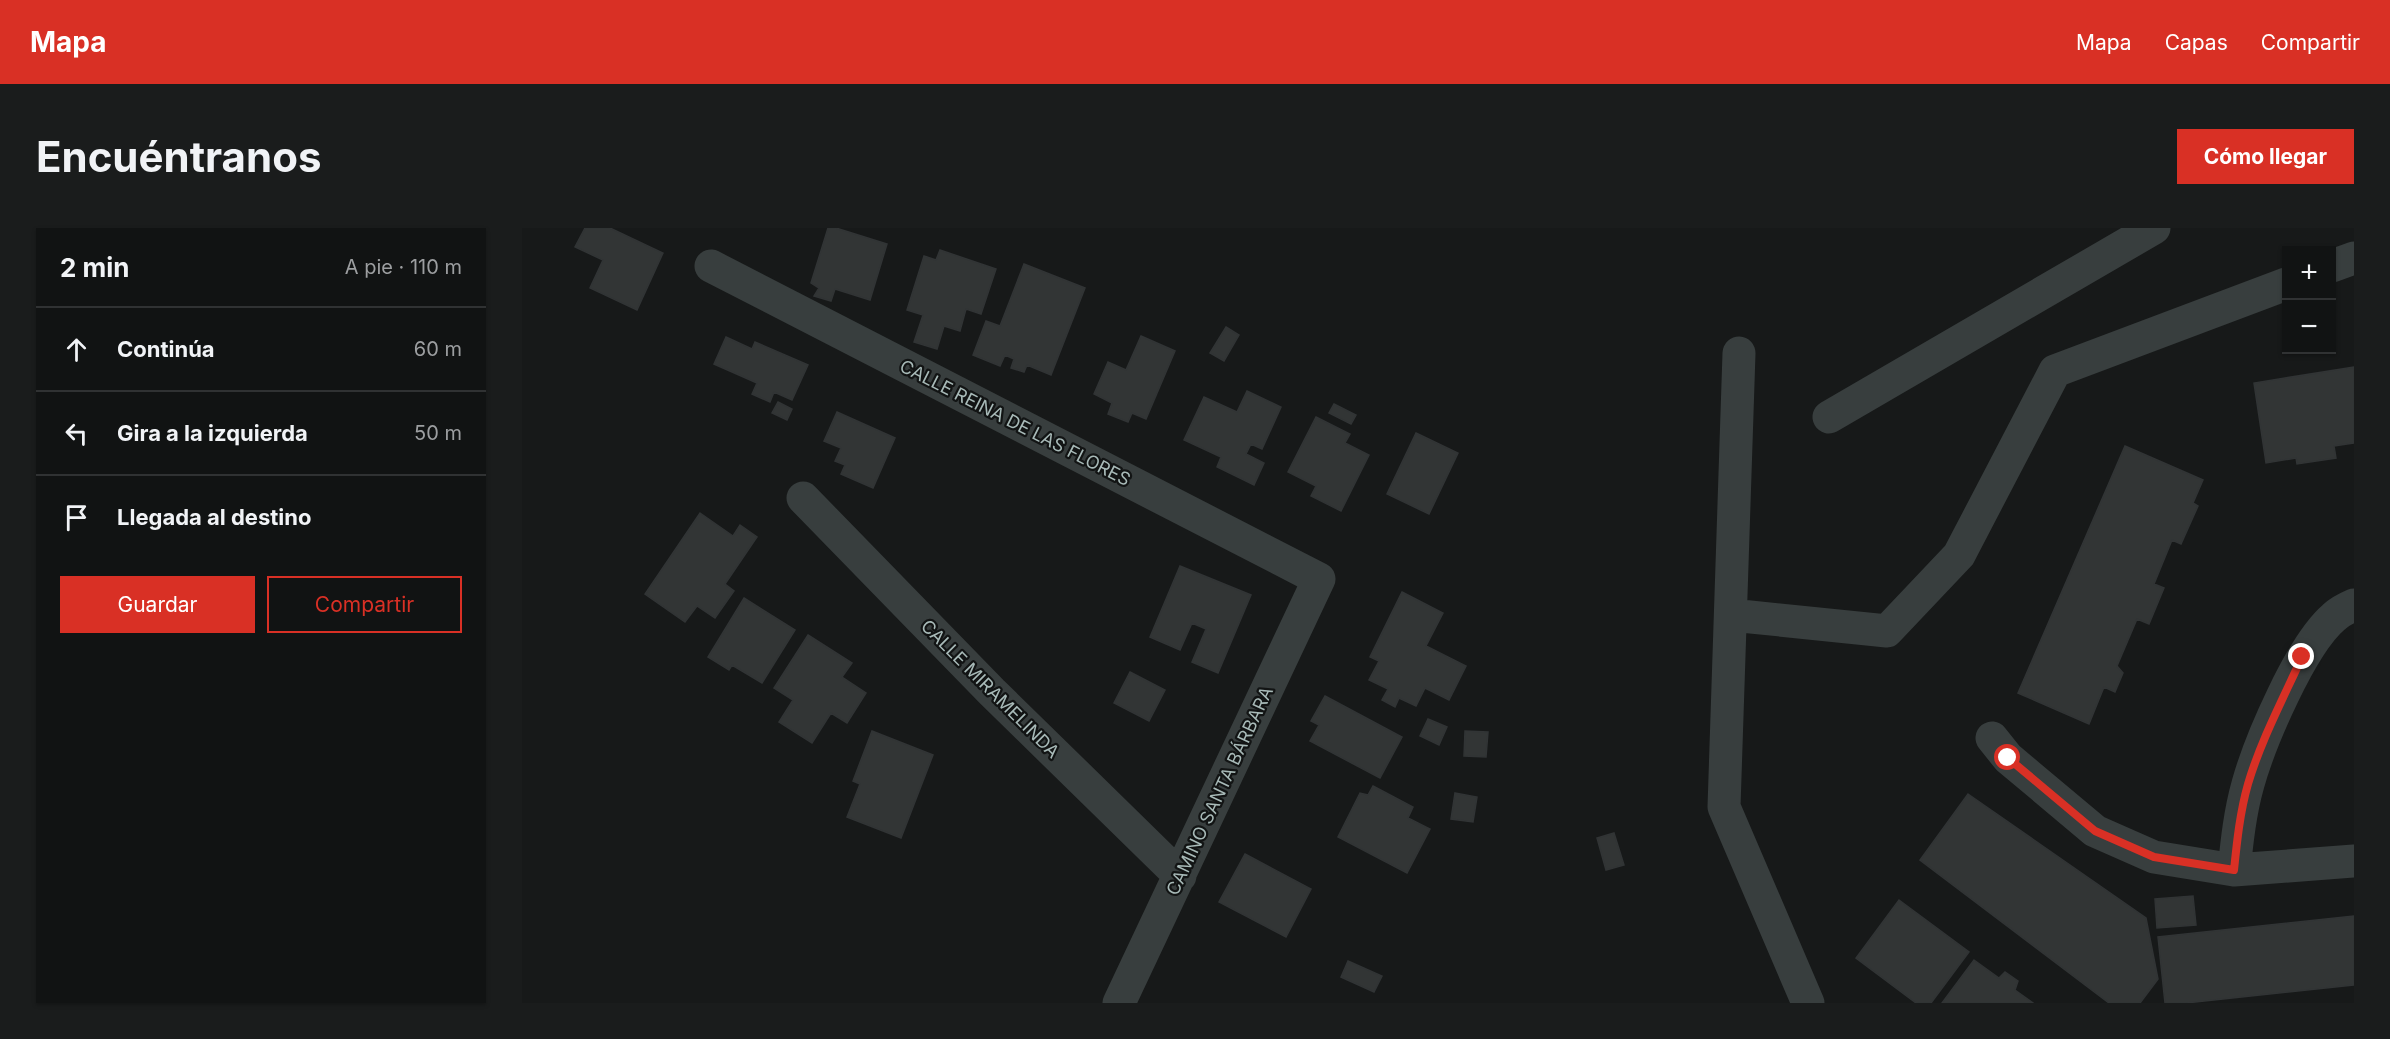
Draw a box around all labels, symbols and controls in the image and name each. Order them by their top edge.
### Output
text: Mapa [30,25,107,59]
text: Mapa [2076,30,2132,55]
text: Capas [2165,30,2228,55]
text: Compartir [2261,30,2360,55]
button: Cómo llegar [2177,129,2354,184]
text: Encuéntranos [36,131,321,182]
map controls [2282,246,2336,354]
button: + [2282,246,2336,300]
text: 2 min [60,252,130,283]
text: A pie · 110 m [345,255,462,279]
button: − [2282,300,2336,354]
icon: ahead [60,333,93,366]
text: Continúa [117,336,215,362]
text: 60 m [414,337,462,361]
street label: CALLE REINA DE LAS FLORES [896,355,1134,490]
icon: left [60,417,93,450]
text: Gira a la izquierda [117,420,308,446]
text: 50 m [414,421,462,445]
icon: arrive [60,501,93,534]
text: Llegada al destino [117,504,311,530]
button: Guardar [60,576,255,633]
button: Compartir [267,576,462,633]
street label: CALLE MIRAMELINDA [917,615,1064,762]
route end [2288,643,2314,669]
street label: CAMINO SANTA BÁRBARA [1161,683,1277,898]
route start [1994,744,2020,770]

